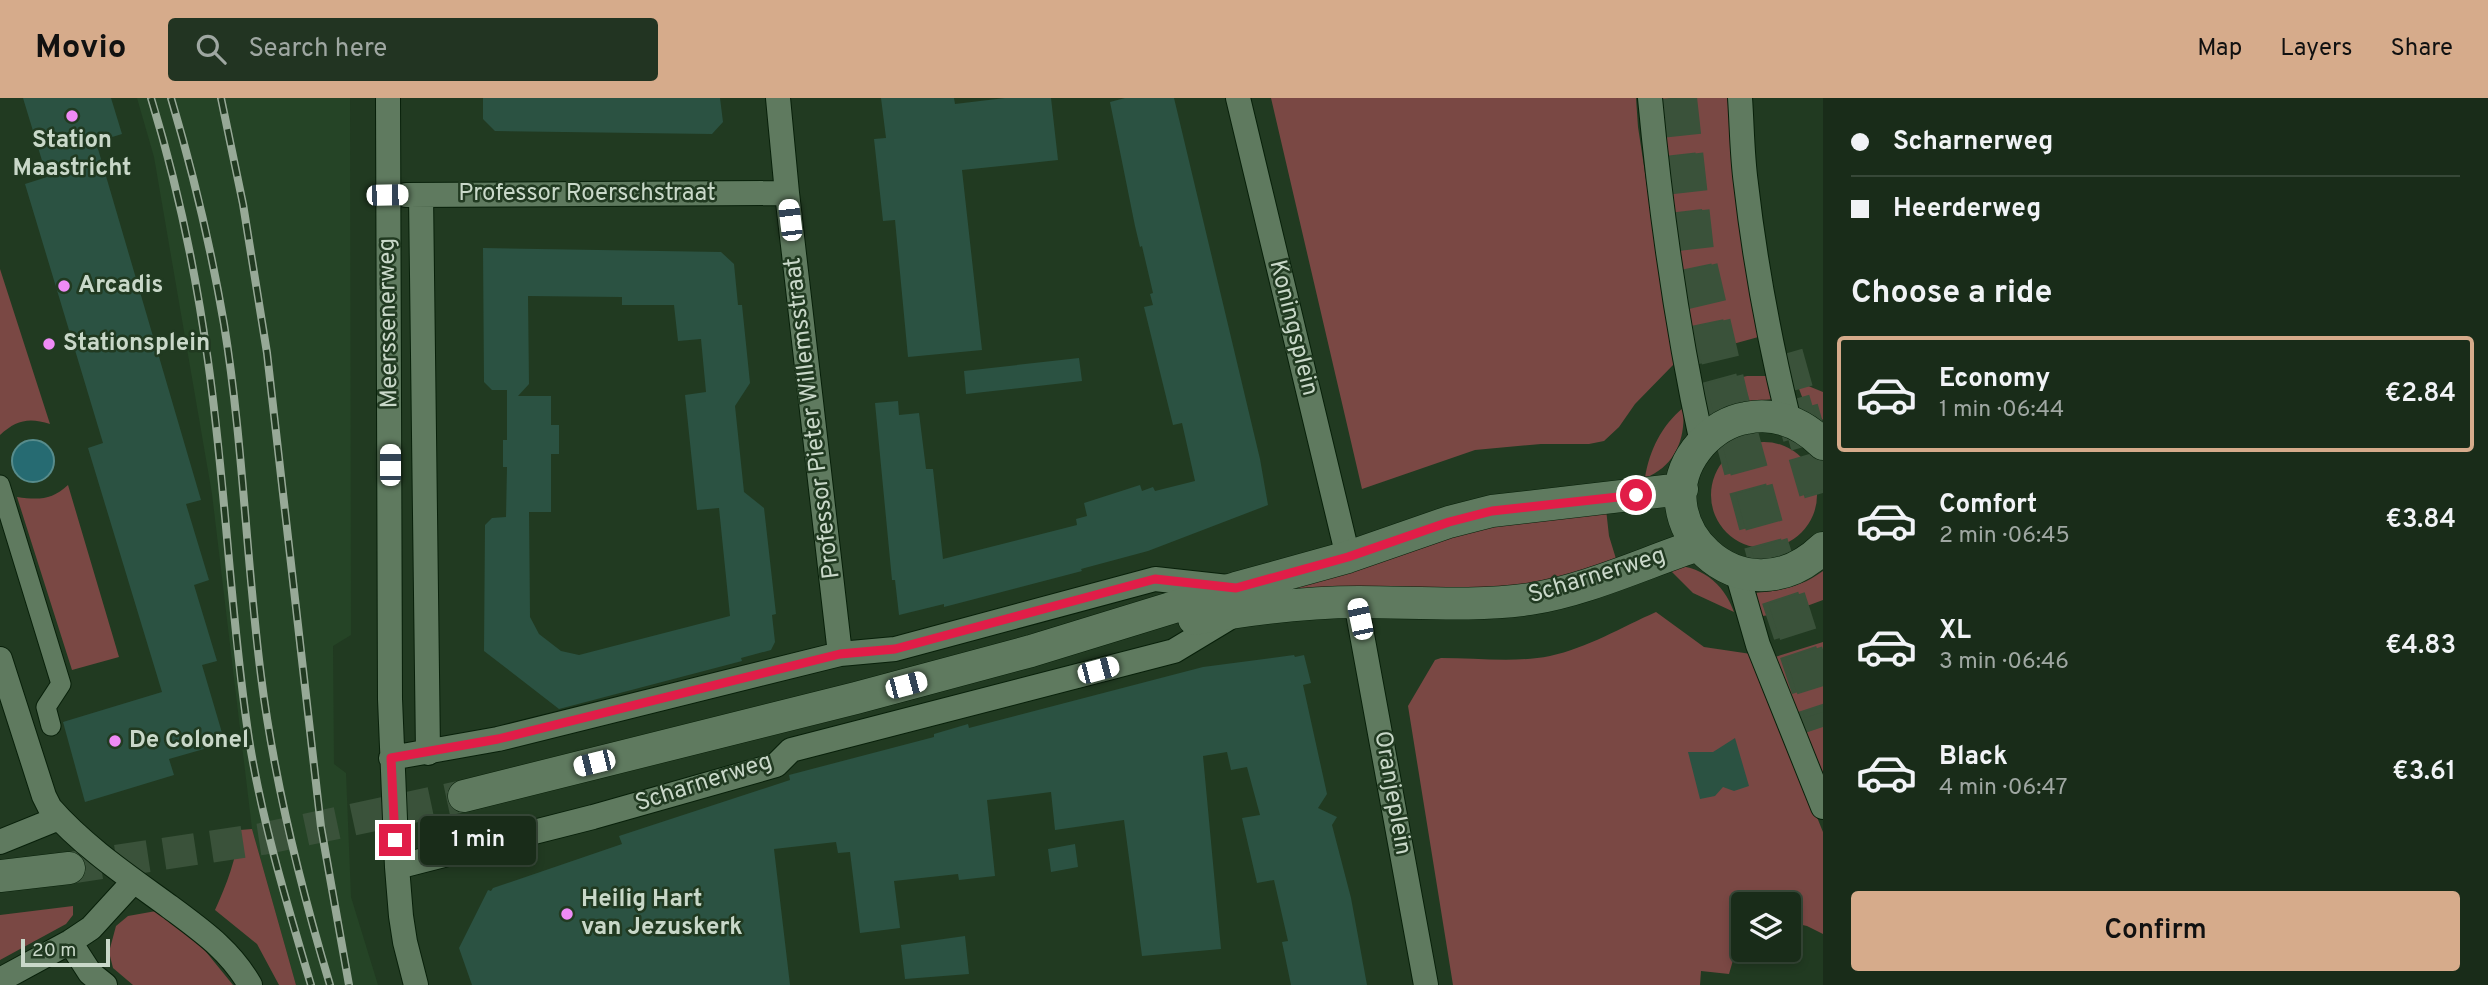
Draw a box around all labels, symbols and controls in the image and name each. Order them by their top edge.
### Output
search box [168,18,658,81]
text: Movio [35,28,126,70]
icon: search [192,30,230,68]
text: Search here [248,33,387,66]
text: Map [2197,34,2242,64]
text: Layers [2280,34,2352,64]
text: Share [2390,34,2453,64]
marker: Station Maastricht [64,108,80,124]
place label: Station Maastricht [12,126,132,184]
text: Scharnerweg [1893,126,2053,159]
street label: Professor Roerschstraat [458,179,716,209]
car [366,184,409,206]
text: Heerderweg [1893,193,2041,226]
car [778,198,803,242]
street label: Meerssenerweg [373,237,405,409]
street label: Professor Pieter Willemsstraat [778,256,848,580]
street label: Koningsplein [1262,257,1324,399]
place label: Arcadis [78,271,163,301]
text: Choose a ride [1851,274,2052,314]
marker: Arcadis [56,278,72,294]
place label: Stationsplein [63,329,210,359]
marker: Stationsplein [41,336,57,352]
icon: car [1855,363,1918,426]
text: Economy [1939,363,2050,396]
text: €2.84 [2385,378,2456,411]
text: 1 min · 06:44 [1939,396,2064,425]
car [380,444,401,486]
route start [1620,479,1652,511]
icon: car [1855,489,1918,552]
text: Comfort [1939,489,2037,522]
text: €3.84 [2386,504,2456,537]
text: 2 min · 06:45 [1939,522,2070,551]
street label: Scharnerweg [1525,541,1669,611]
car [1346,596,1375,642]
icon: car [1855,615,1918,678]
text: XL [1939,615,1971,648]
text: €4.83 [2385,630,2456,663]
text: 3 min · 06:46 [1939,648,2069,677]
car [1075,654,1122,686]
car [883,669,930,701]
place label: De Colonel [129,726,249,756]
street label: Oranjeplein [1366,729,1418,857]
marker: De Colonel [107,733,123,749]
icon: car [1855,741,1918,804]
text: Black [1939,741,2008,774]
street label: Scharnerweg [632,747,776,819]
car [572,748,617,778]
text: €3.61 [2392,756,2456,789]
text: 4 min · 06:47 [1939,774,2068,803]
callout: 1 min [420,816,535,864]
route end [379,824,411,856]
text: 1 min [451,826,505,855]
place label: Heilig Hart van Jezuskerk [581,885,743,943]
button: Confirm [1851,891,2460,971]
map controls [1731,892,1801,962]
button: layers [1731,892,1801,962]
marker: Heilig Hart van Jezuskerk [559,906,575,922]
scale bar [21,936,110,968]
text: 20 m [32,939,76,963]

